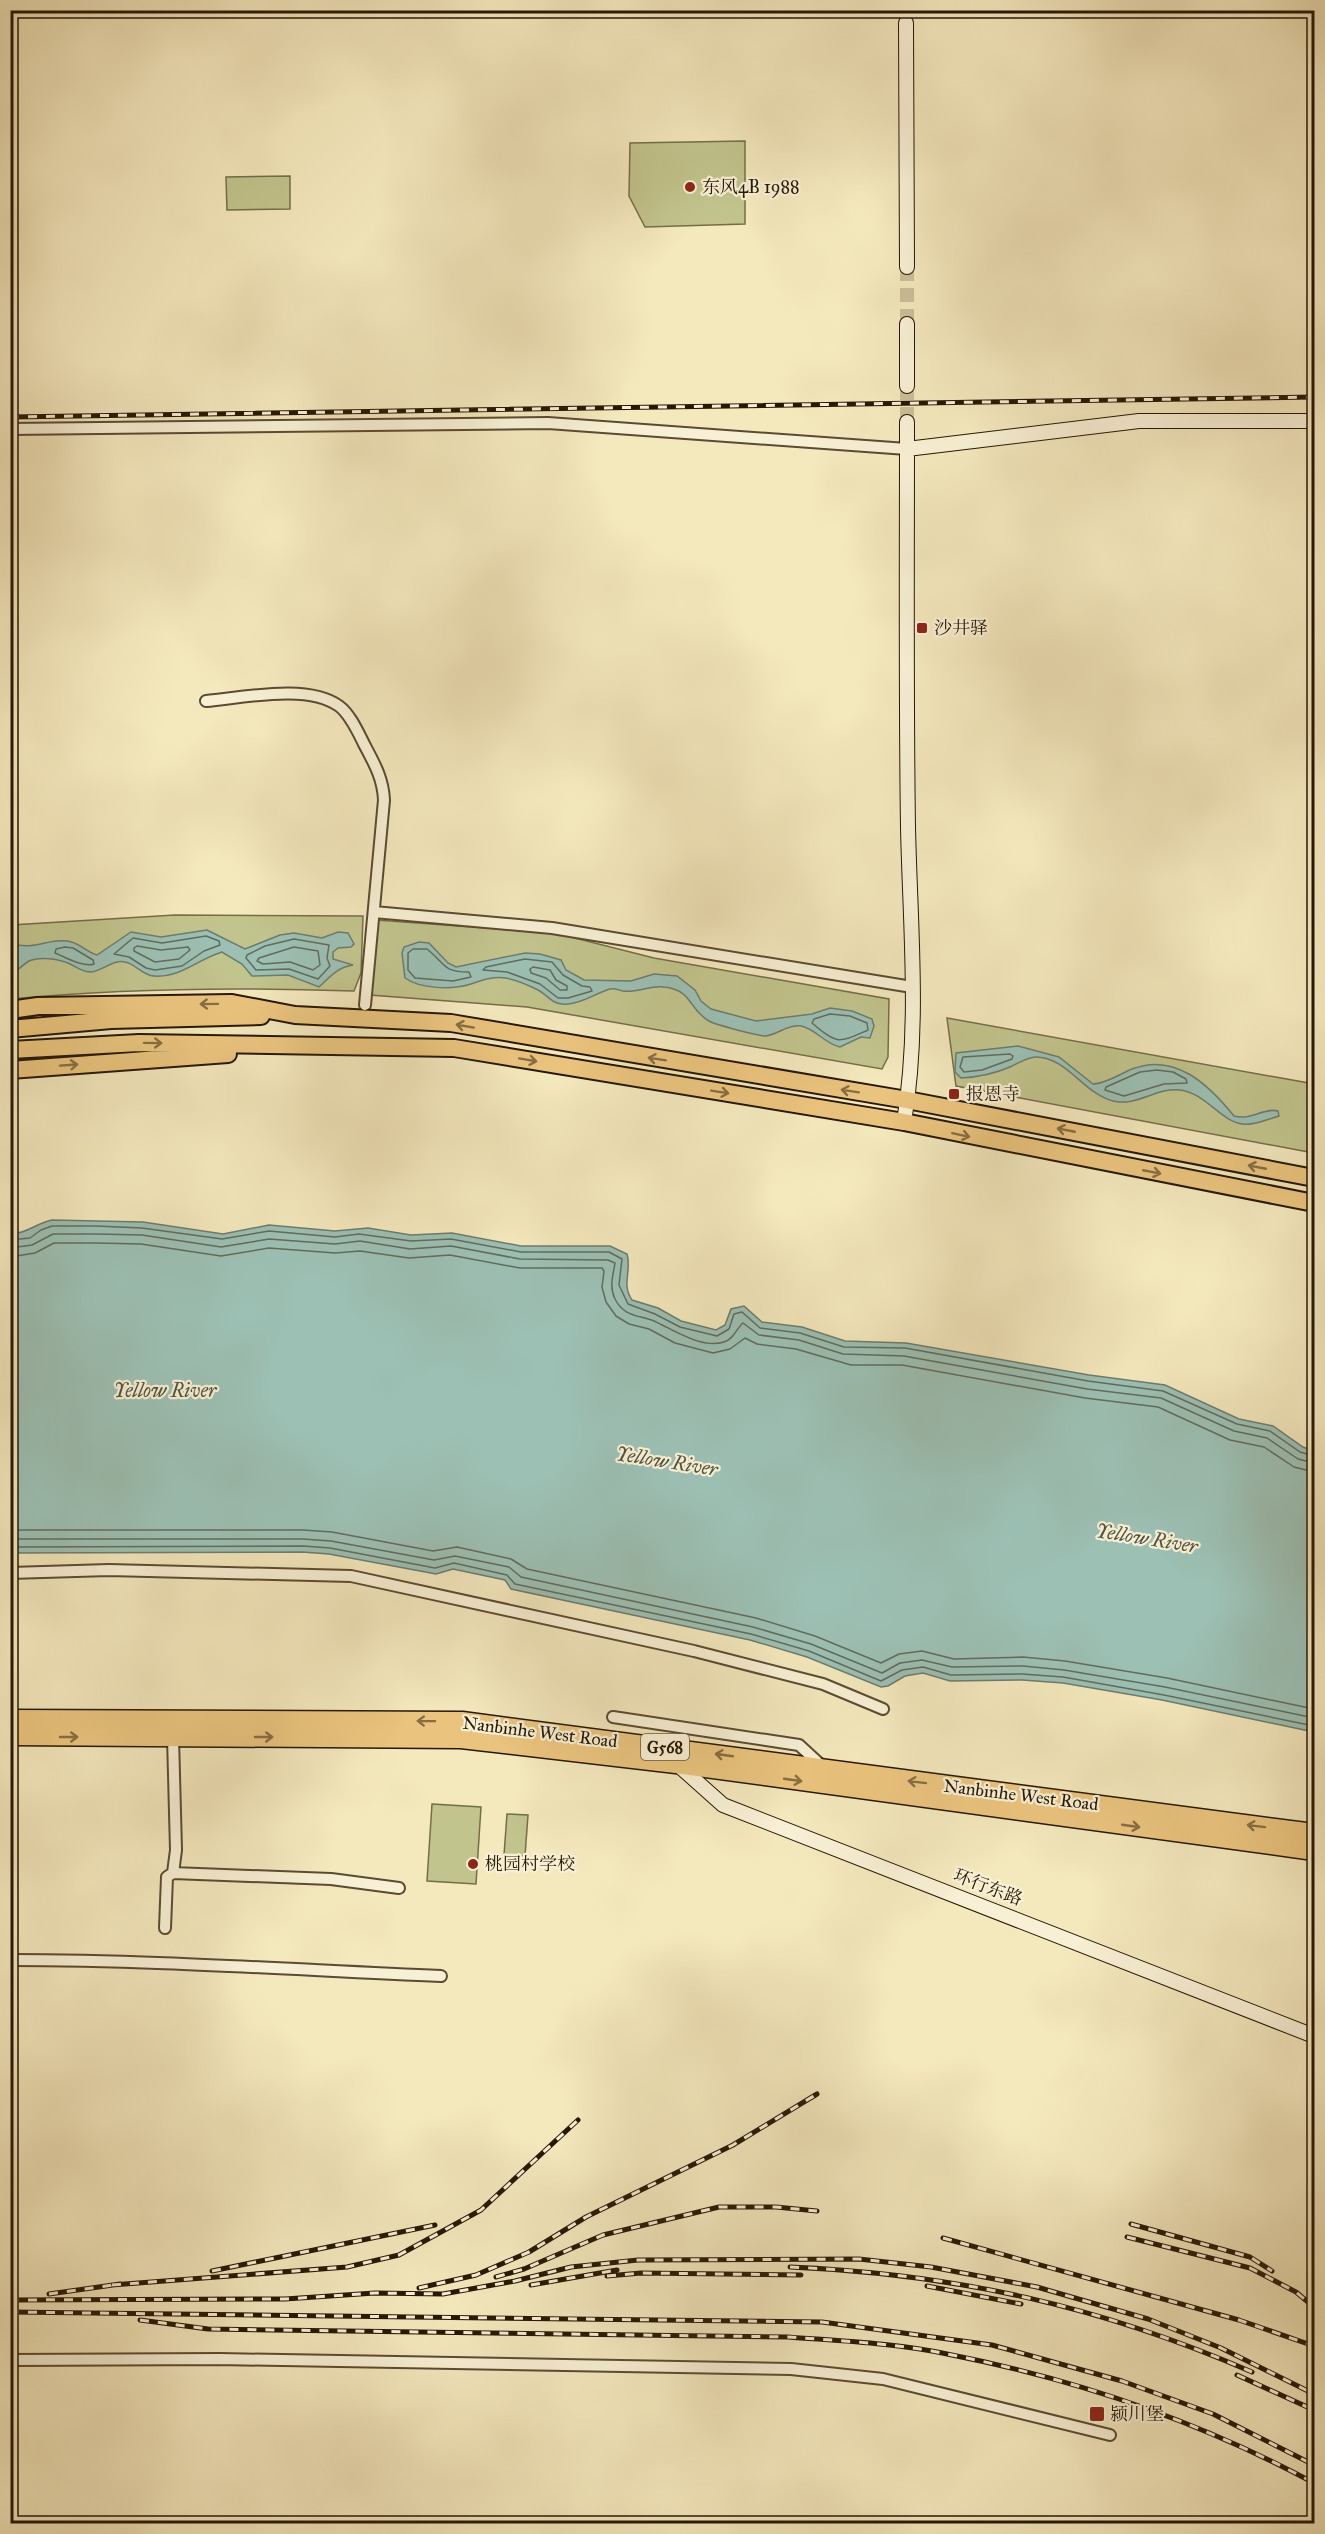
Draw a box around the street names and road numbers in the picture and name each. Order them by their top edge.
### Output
street label: Nanbinhe West Road [461,1712,619,1752]
road number: G568 [641,1734,689,1760]
street label: Nanbinhe West Road [942,1775,1100,1815]
street label: 环行东路 [950,1864,1026,1910]

